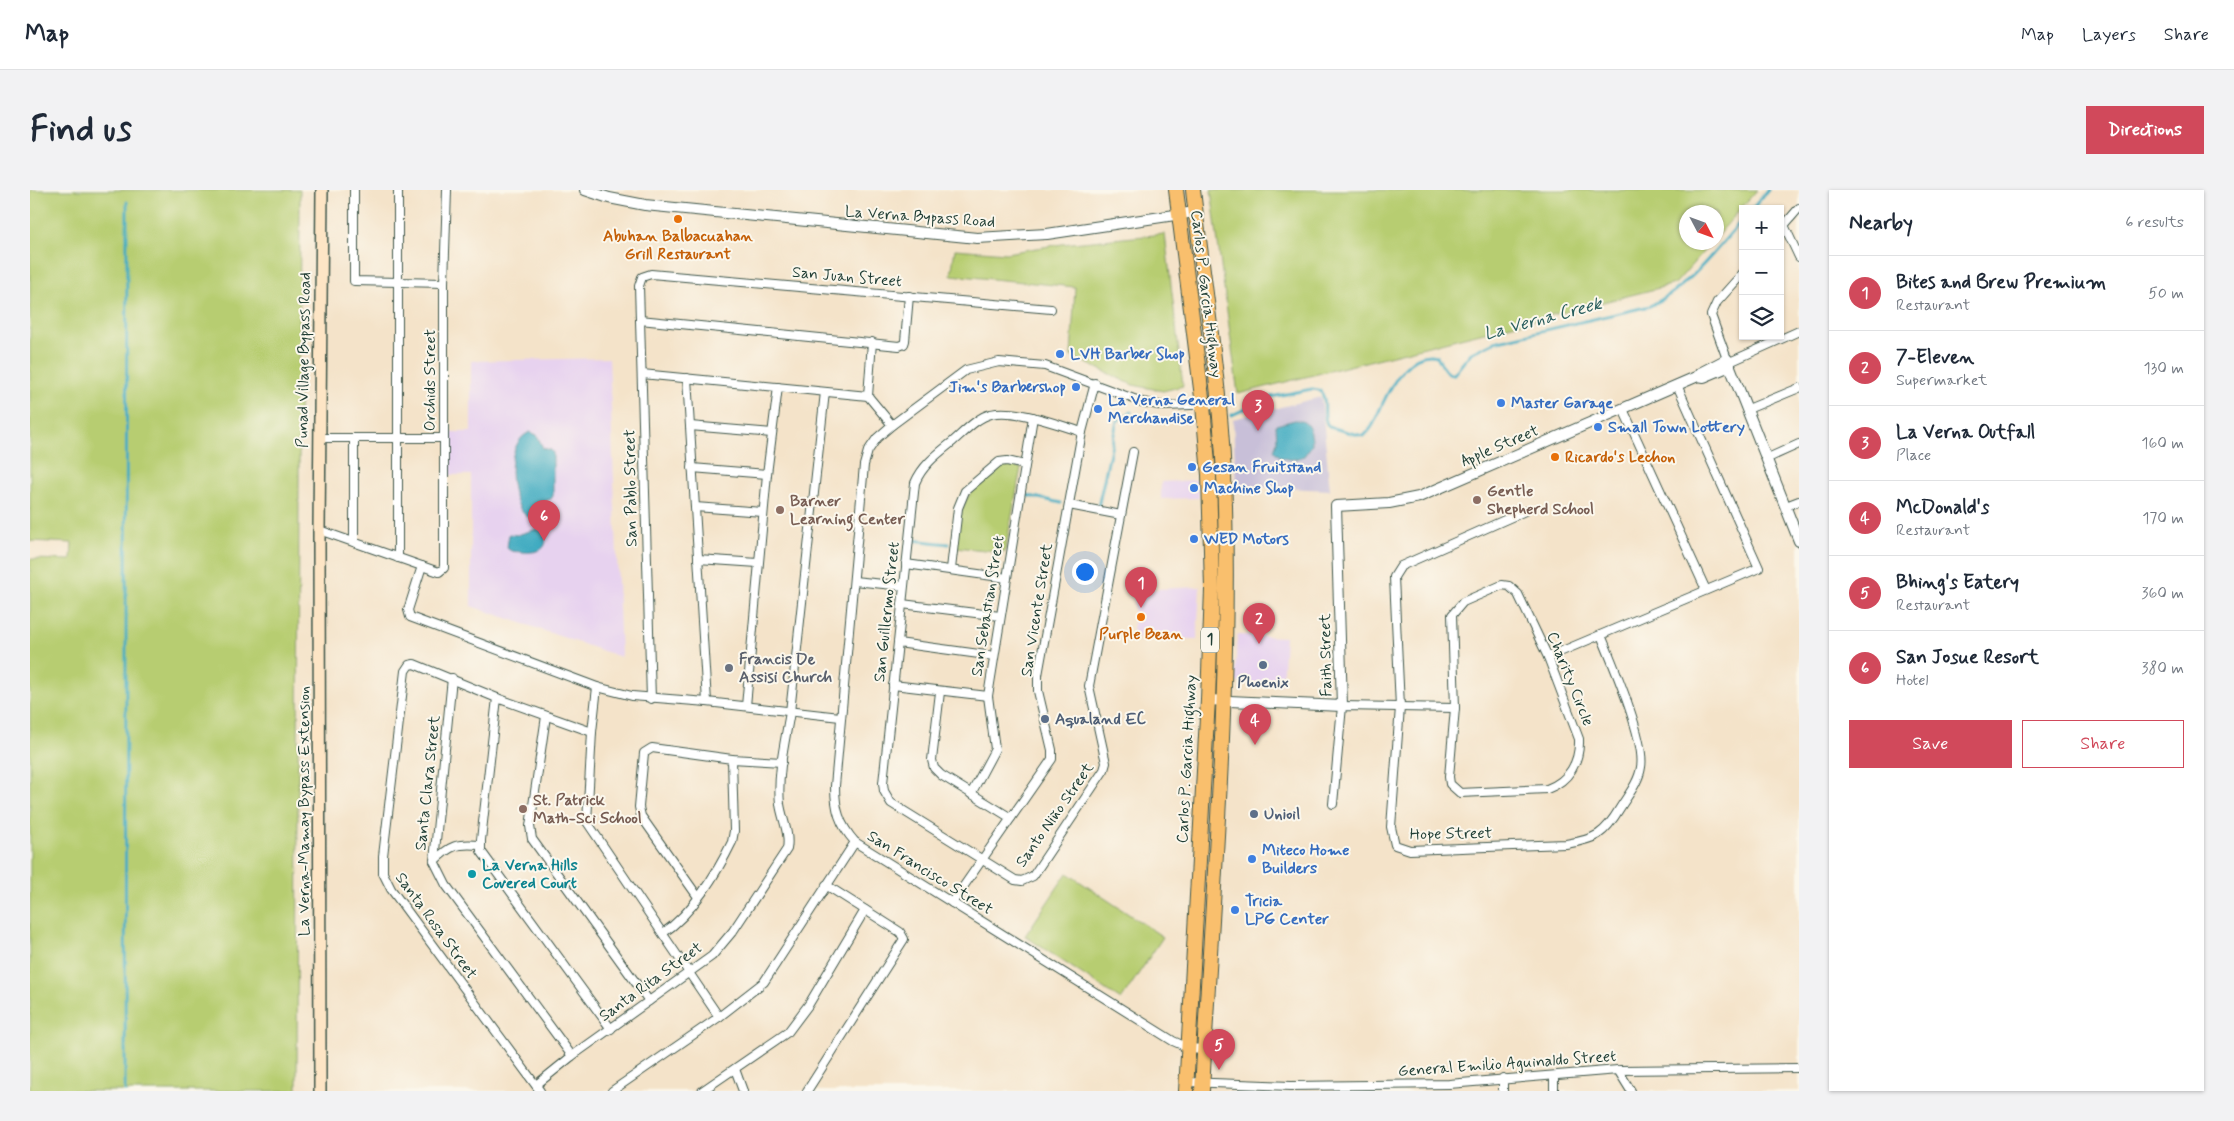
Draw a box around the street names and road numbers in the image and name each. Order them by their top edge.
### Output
street label: La Verna Bypass Road [844,201,996,233]
street label: Carlos P. Garcia Highway [1184,209,1227,379]
street label: San Juan Street [791,262,903,292]
street label: Punad Village Bypass Road [292,272,316,448]
street label: Orchids Street [420,328,441,431]
street label: Apple Street [1458,420,1543,473]
street label: San Pablo Street [619,429,643,547]
street label: San Sebastian Street [967,534,1009,678]
street label: San Guillermo Street [869,541,905,683]
street label: San Vicente Street [1016,541,1058,678]
street label: Faith Street [1315,613,1337,697]
road number: 1 [1201,628,1219,652]
street label: Charity Circle [1542,629,1598,729]
street label: Carlos P. Garcia Highway [1172,674,1203,844]
street label: La Verna-Mamay Bypass Extension [294,686,315,936]
street label: Santa Clara Street [410,714,446,852]
street label: Santo Niño Street [1011,758,1099,871]
street label: Hope Street [1410,823,1493,845]
street label: San Francisco Street [863,826,997,920]
street label: Santa Rosa Street [390,868,482,984]
street label: Santa Rita Street [595,937,707,1027]
street label: General Emilio Aguinaldo Street [1397,1046,1617,1082]

